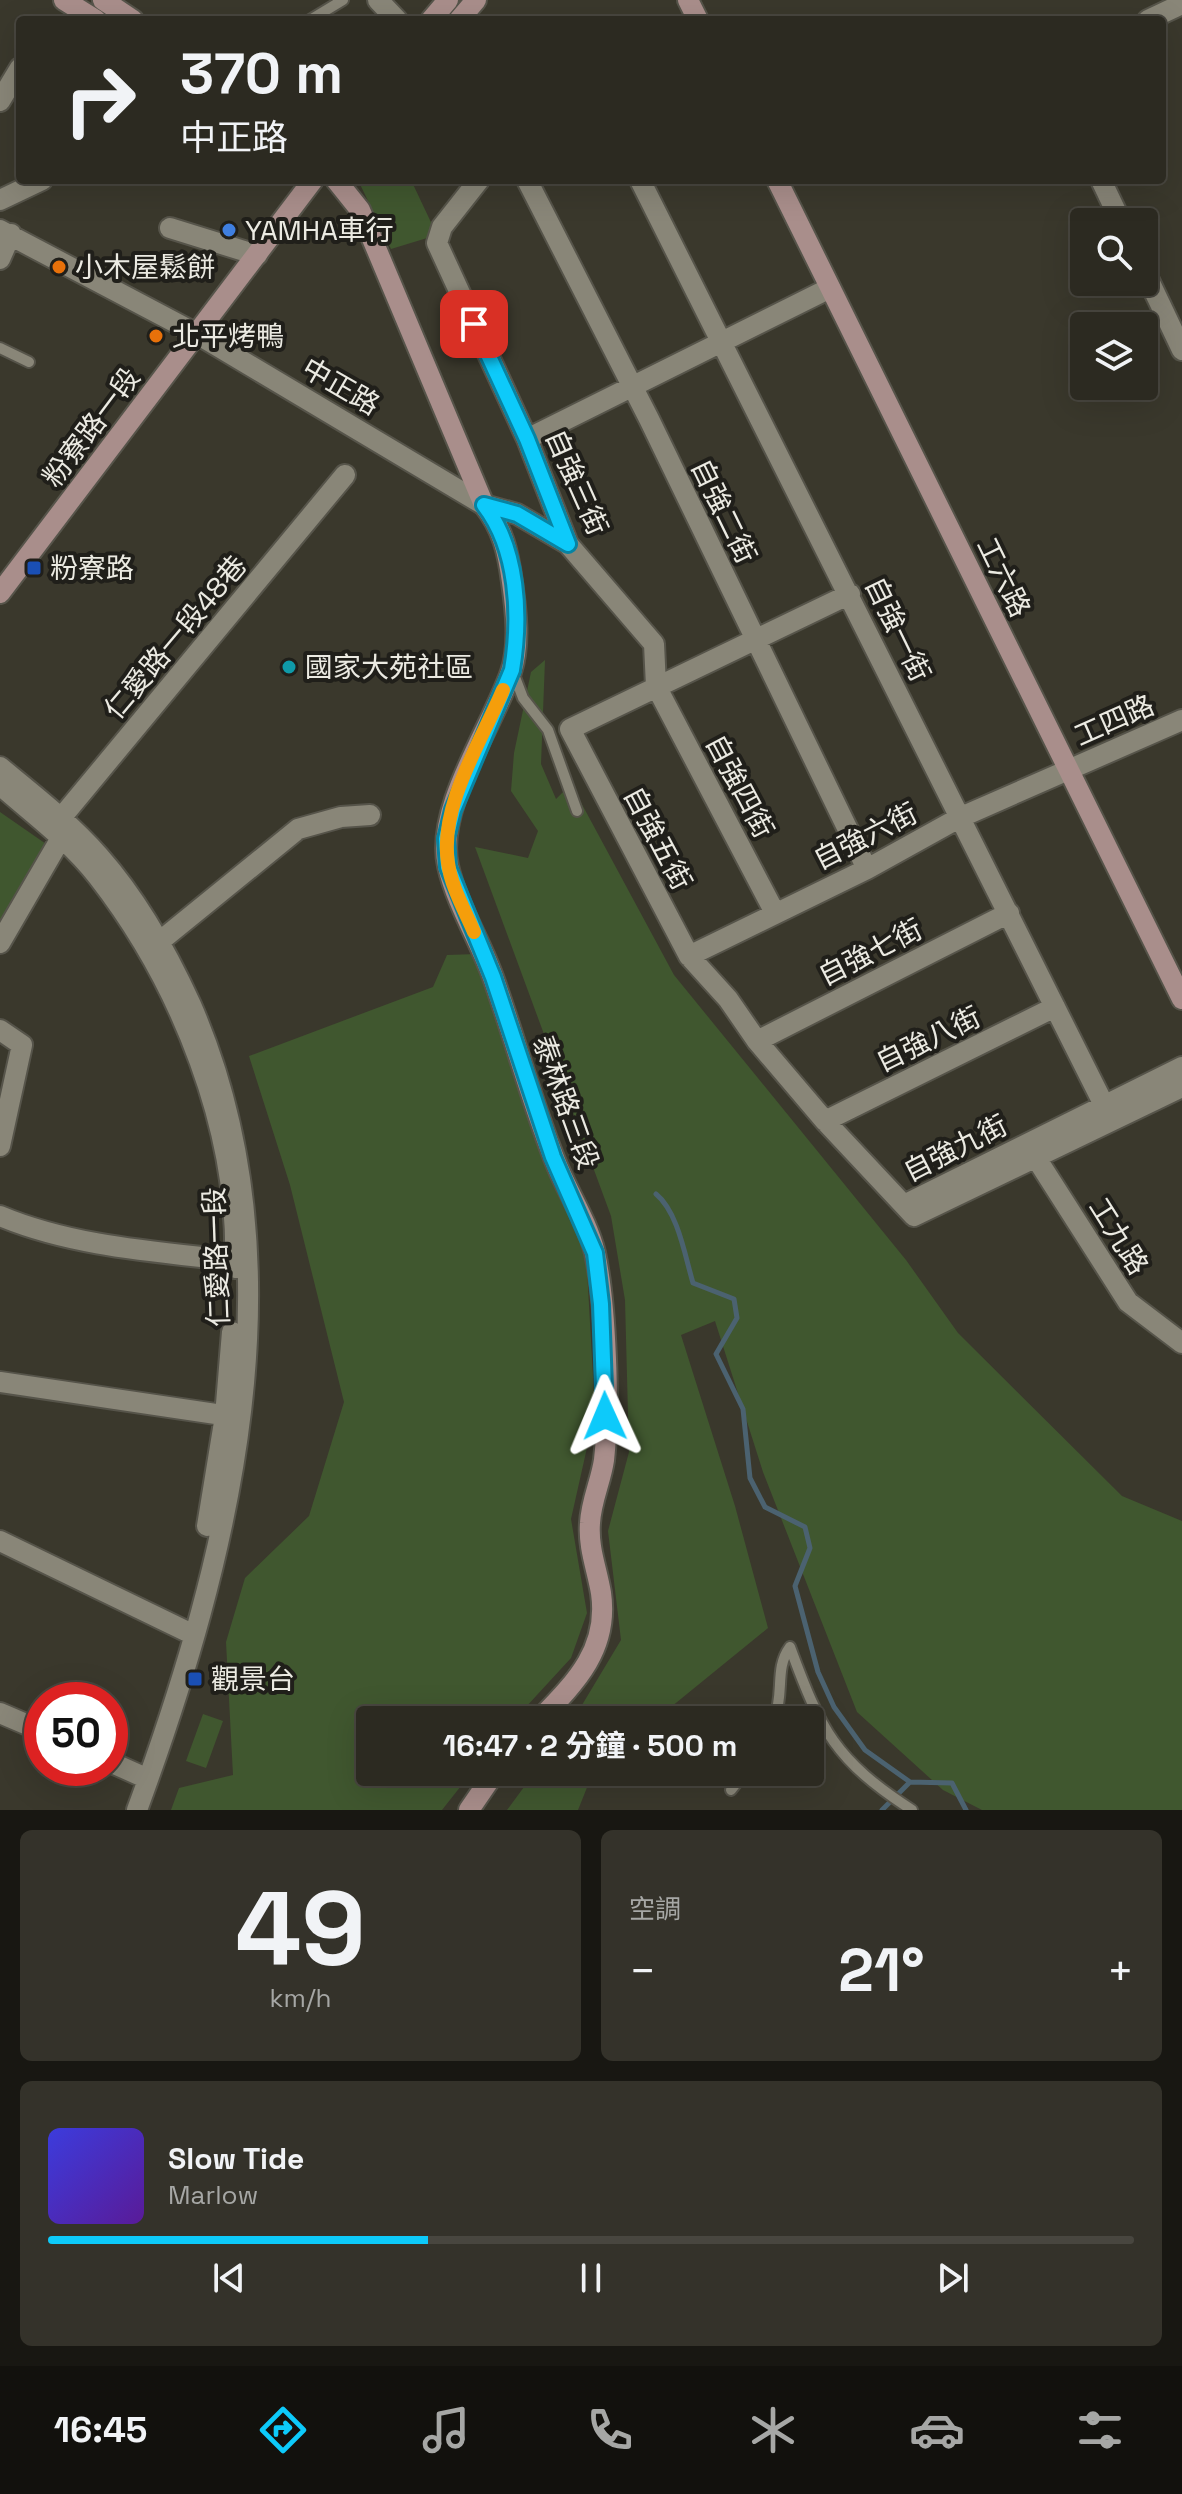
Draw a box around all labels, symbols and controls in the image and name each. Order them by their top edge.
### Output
text: 370 m [180,38,343,109]
icon: right [48,48,152,152]
text: 中正路 [180,115,288,161]
map controls [1070,208,1158,400]
button: search [1070,208,1158,296]
place label: YAMHA車行 [245,212,394,248]
marker: YAMHA車行 [220,221,238,239]
place label: 小木屋鬆餅 [75,249,215,285]
marker: 小木屋鬆餅 [50,258,68,276]
pin [440,290,508,358]
icon: arrive [452,302,496,346]
button: layers [1070,312,1158,400]
place label: 北平烤鴨 [172,318,284,354]
marker: 北平烤鴨 [147,327,165,345]
street label: 中正路 [296,349,386,423]
street label: 粉寮路一段 [34,360,148,494]
street label: 自強三街 [538,424,616,540]
street label: 自強二街 [683,453,765,569]
street label: 工六路 [969,531,1039,623]
street label: 仁愛路一段48巷 [96,548,254,726]
place label: 粉寮路 [50,550,134,586]
marker: 粉寮路 [25,559,43,577]
street label: 自強一街 [857,571,939,687]
place label: 國家大苑社區 [305,649,473,685]
marker: 國家大苑社區 [280,658,298,676]
street label: 工四路 [1068,686,1160,754]
street label: 自強四街 [698,728,782,844]
street label: 自強五街 [616,780,700,896]
street label: 自強六街 [807,795,923,877]
street label: 自強七街 [812,911,928,993]
street label: 自強八街 [870,998,986,1080]
street label: 泰林路三段 [525,1030,607,1174]
street label: 自強九街 [897,1107,1013,1189]
street label: 仁愛路一段 [196,1186,236,1328]
street label: 工九路 [1081,1191,1157,1281]
position arrow [563,1374,647,1458]
place label: 觀景台 [211,1661,295,1697]
marker: 觀景台 [186,1670,204,1688]
speed limit sign: 50 [24,1682,128,1786]
text: 16:47 · 2 分鐘 · 500 m [443,1726,737,1765]
text: 49 [235,1863,366,1995]
text: 空調 [629,1892,681,1926]
text: 21° [838,1932,925,2009]
text: − [629,1943,656,1999]
text: + [1107,1943,1134,1999]
text: km/h [270,1981,331,2015]
text: Slow Tide [168,2139,304,2178]
text: Marlow [168,2178,258,2212]
icon: previous [207,2256,251,2300]
icon: pause [569,2256,613,2300]
icon: next [931,2256,975,2300]
icon: directions [255,2402,311,2458]
icon: music [418,2402,474,2458]
icon: phone [582,2402,638,2458]
icon: climate [745,2402,801,2458]
icon: car [909,2402,965,2458]
icon: filters [1072,2402,1128,2458]
text: 16:45 [54,2407,147,2453]

